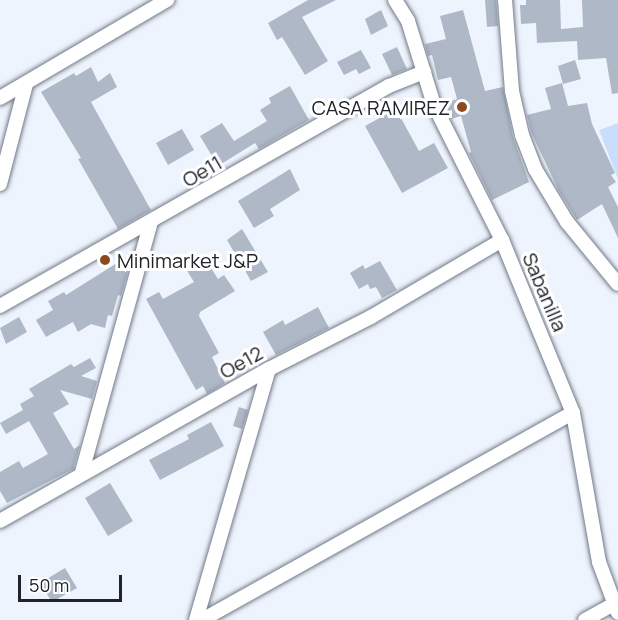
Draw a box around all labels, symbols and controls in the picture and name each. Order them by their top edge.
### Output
place label: CASA RAMIREZ [312,95,450,119]
marker: CASA RAMIREZ [455,100,469,114]
street label: Oe11 [178,150,226,192]
place label: Minimarket J&P [117,248,258,272]
street label: Sabanilla [518,249,572,335]
marker: Minimarket J&P [98,253,112,267]
street label: Oe12 [215,341,267,383]
scale bar [21,563,124,601]
text: 50 m [29,573,69,597]

